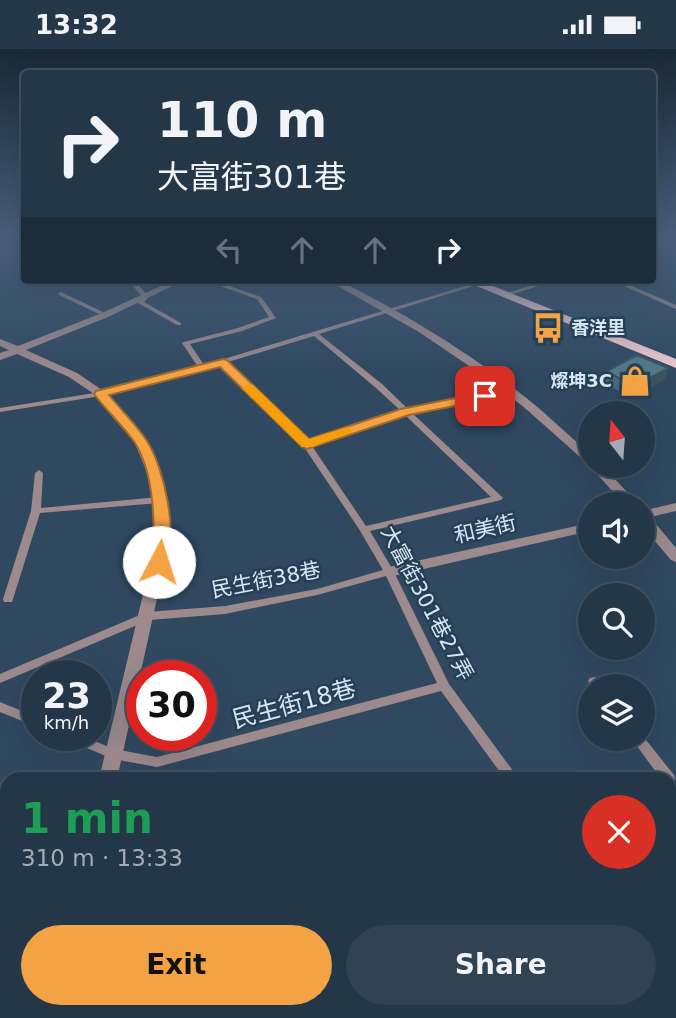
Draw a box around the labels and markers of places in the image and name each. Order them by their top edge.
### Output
bus stop icon: 香洋里 [531,311,565,345]
place label: 香洋里 [571,317,625,338]
shop icon: 燦坤3C [618,364,652,398]
pin [455,366,515,426]
place label: 燦坤3C [550,370,612,391]

